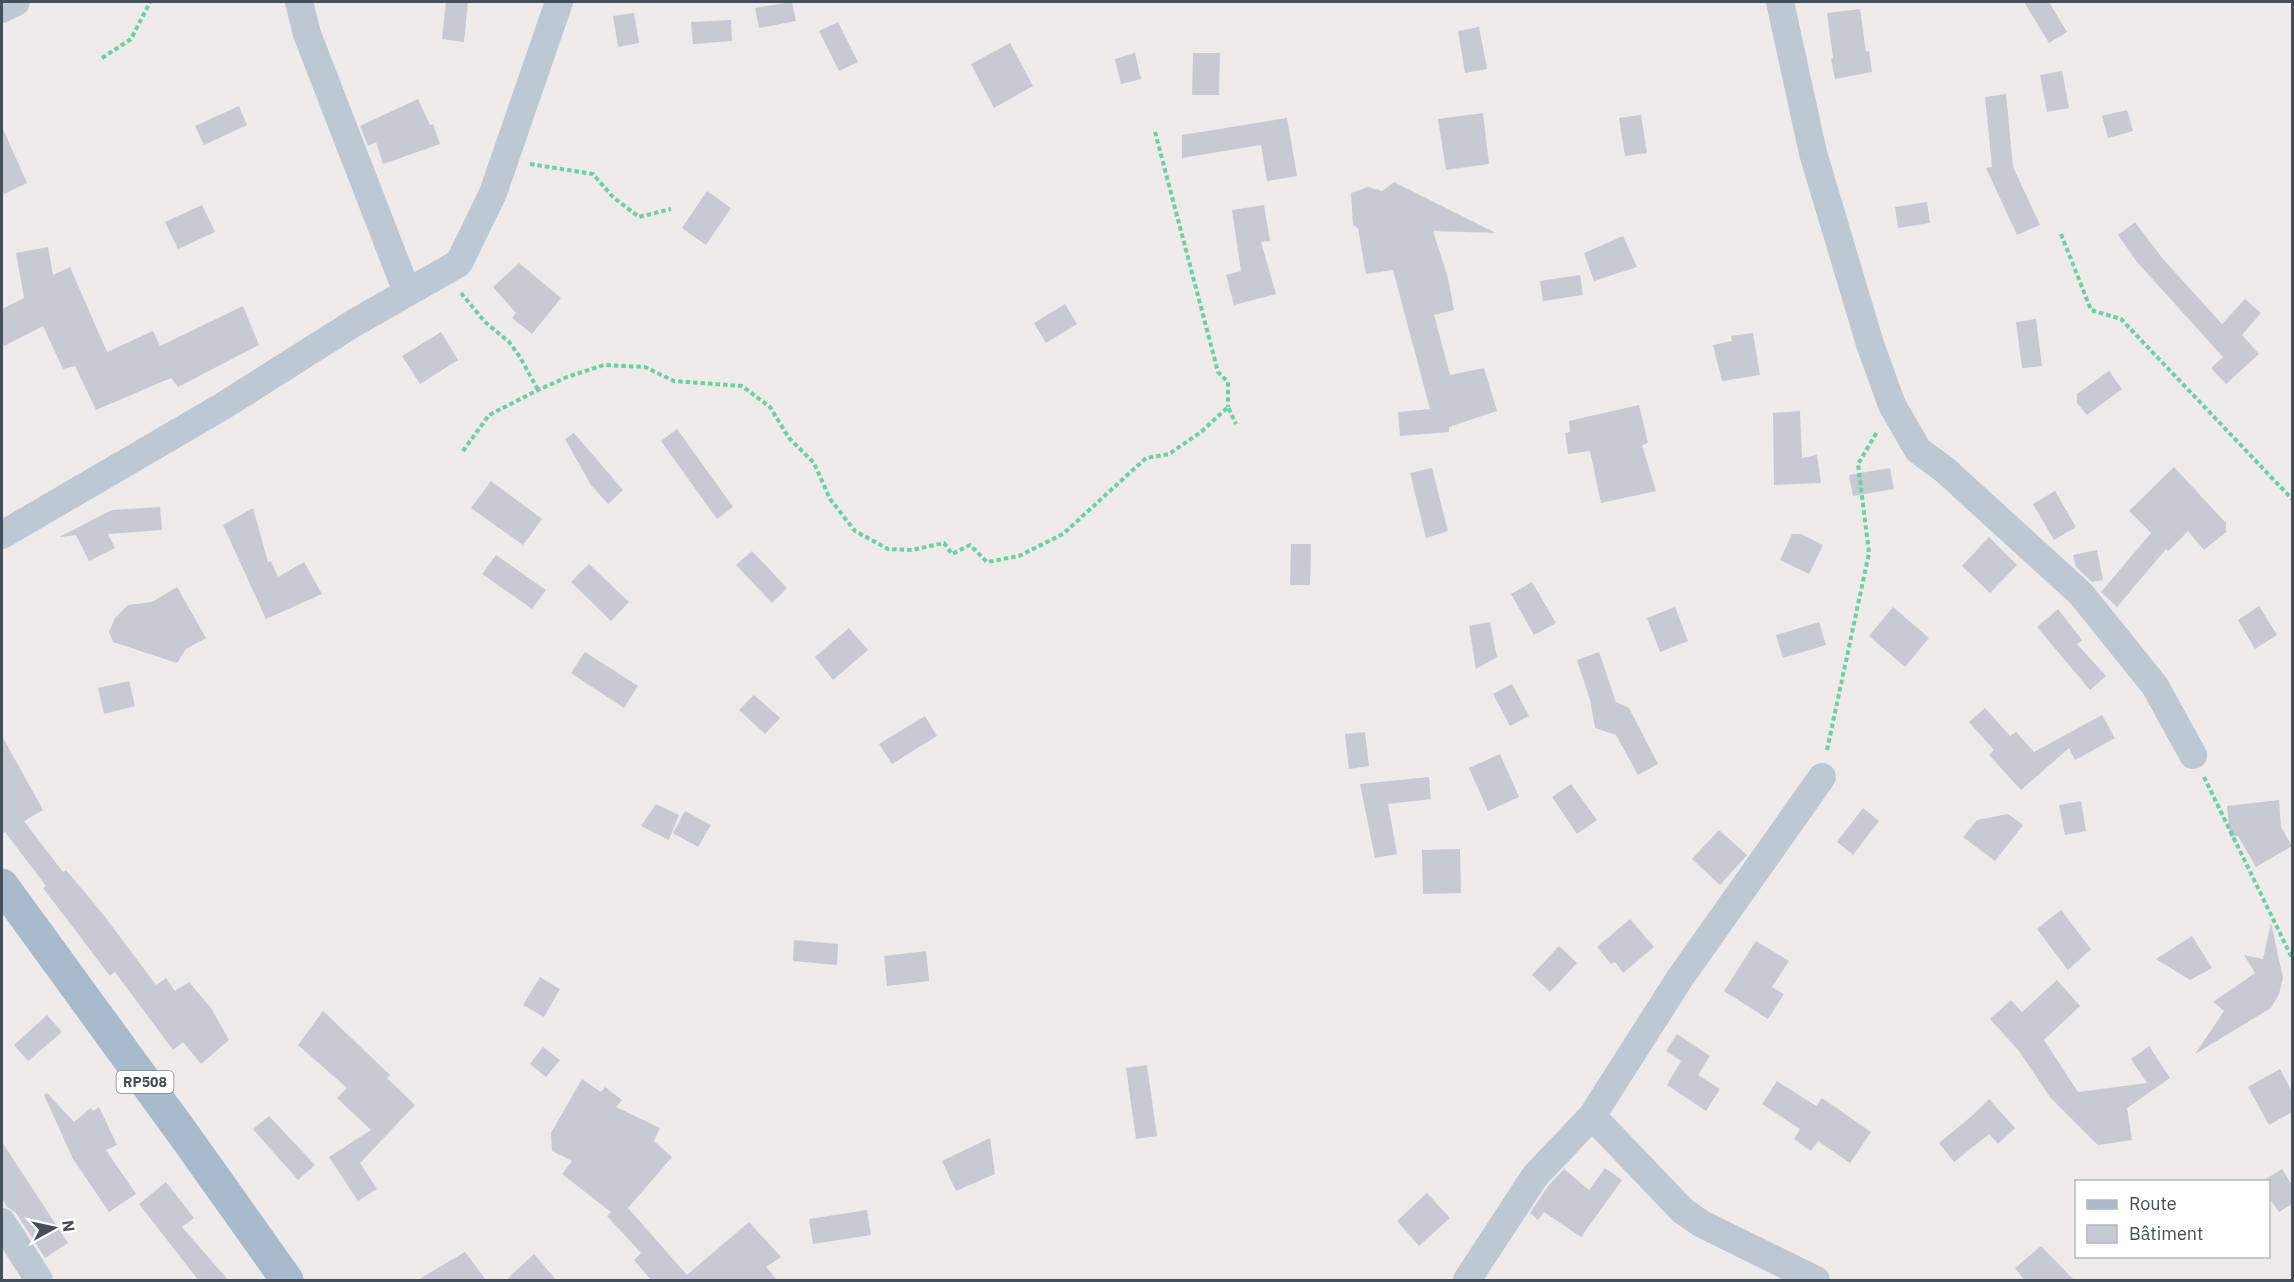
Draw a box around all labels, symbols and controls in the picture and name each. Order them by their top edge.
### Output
road number: RP508 [116,1071,174,1093]
legend [2075,1180,2270,1258]
text: Route [2129,1192,2177,1215]
north arrow [24,1198,84,1258]
text: N [58,1219,80,1233]
text: Bâtiment [2129,1222,2203,1245]

